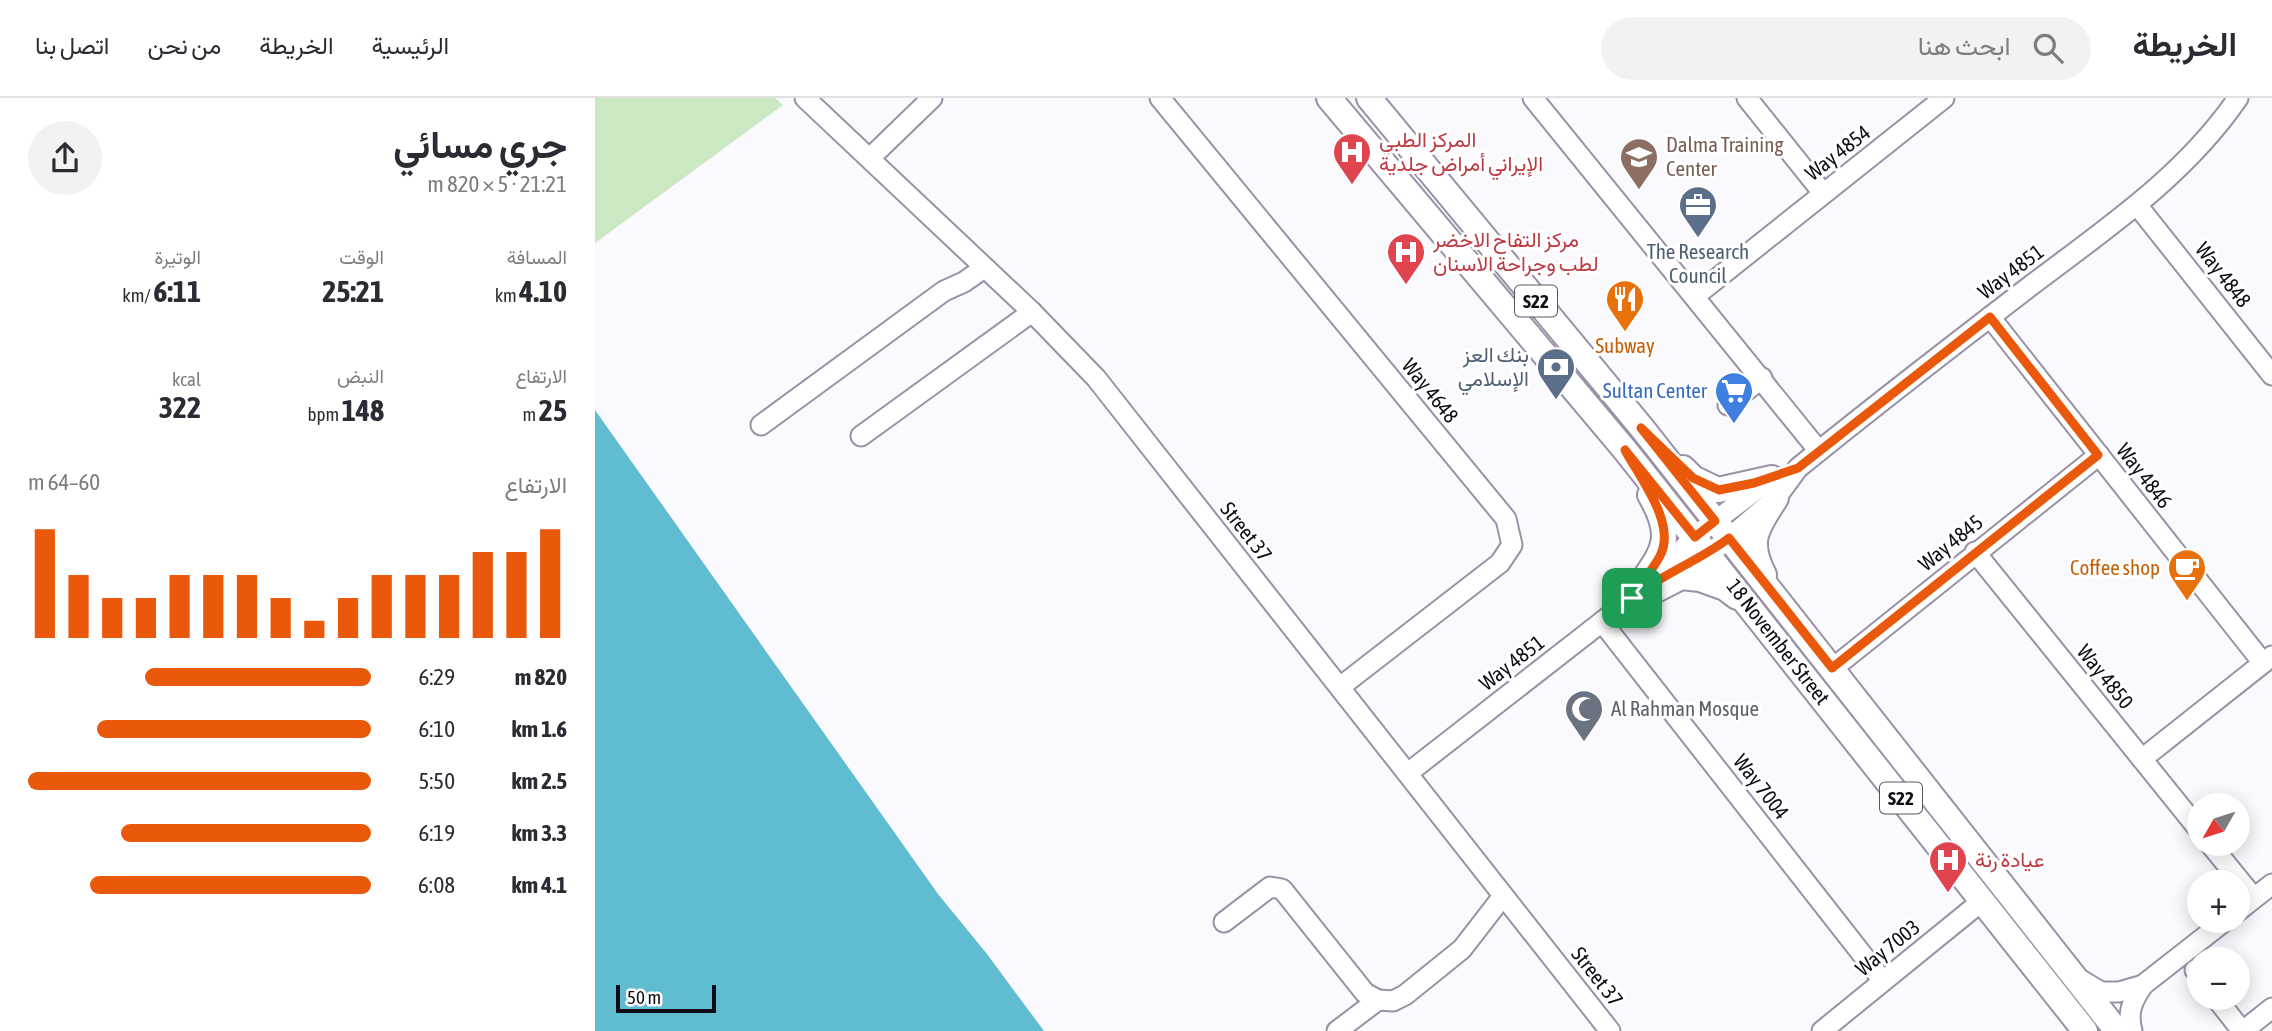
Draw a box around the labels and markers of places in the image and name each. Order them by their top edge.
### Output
place label: المركز الطبي الإيراني أمراض جلدية [1379,127,1543,181]
hospital icon: المركز الطبي الإيراني أمراض جلدية [1331,131,1373,186]
place label: Dalma Training Center [1666,132,1783,180]
school or university icon: Dalma Training Center [1618,136,1660,191]
office icon: The Research Council [1677,184,1719,239]
place label: مركز التفاح الاخضر لطب وجراحة الاسنان [1432,227,1599,277]
hospital icon: مركز التفاح الاخضر لطب وجراحة الاسنان [1385,231,1427,286]
place label: The Research Council [1647,239,1749,287]
restaurant icon: Subway [1604,278,1646,333]
place label: Subway [1595,333,1655,357]
place label: بنك العز الإسلامي [1458,342,1529,396]
bank icon: بنك العز الإسلامي [1535,346,1577,401]
supermarket icon: Sultan Center [1713,370,1755,425]
place label: Sultan Center [1603,378,1708,402]
cafe icon: Coffee shop [2166,547,2208,602]
place label: Coffee shop [2070,555,2160,579]
pin [1602,568,1662,628]
mosque icon: Al Rahman Mosque [1563,688,1605,743]
place label: Al Rahman Mosque [1611,696,1759,720]
hospital icon: عيادة رنة [1927,839,1969,894]
place label: عيادة رنة [1975,847,2044,873]

